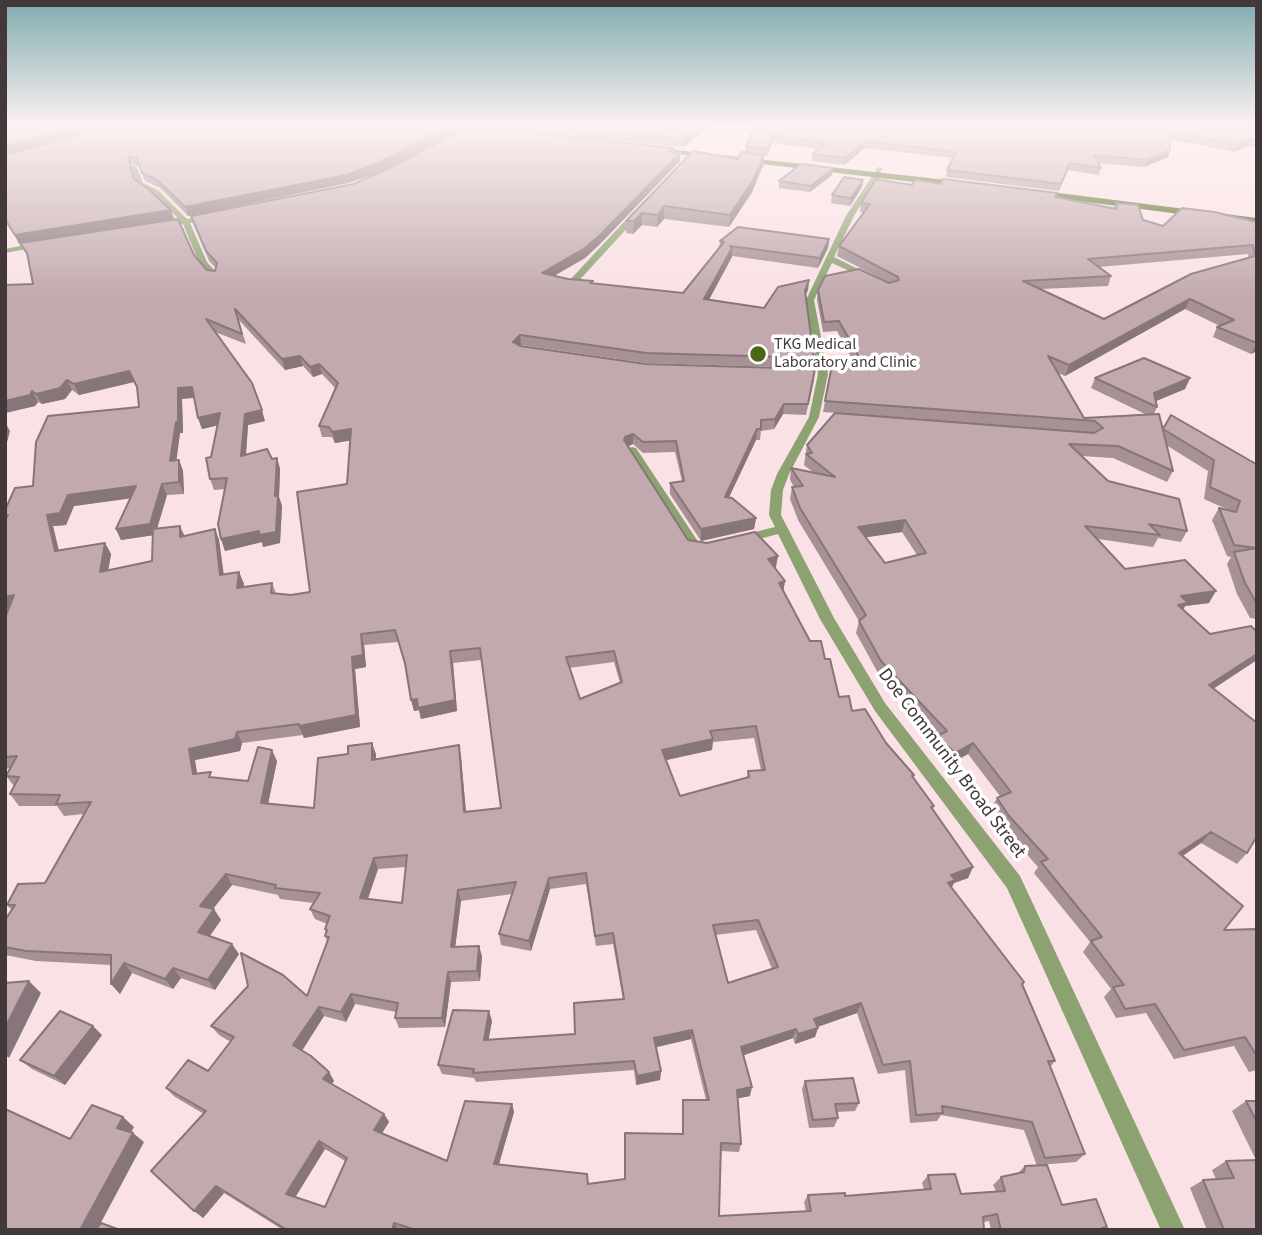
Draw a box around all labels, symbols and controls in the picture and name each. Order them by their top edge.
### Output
place label: TKG Medical Laboratory and Clinic [774,335,917,373]
marker: TKG Medical Laboratory and Clinic [748,344,768,364]
street label: Doe Community Broad Street [872,665,1030,863]

